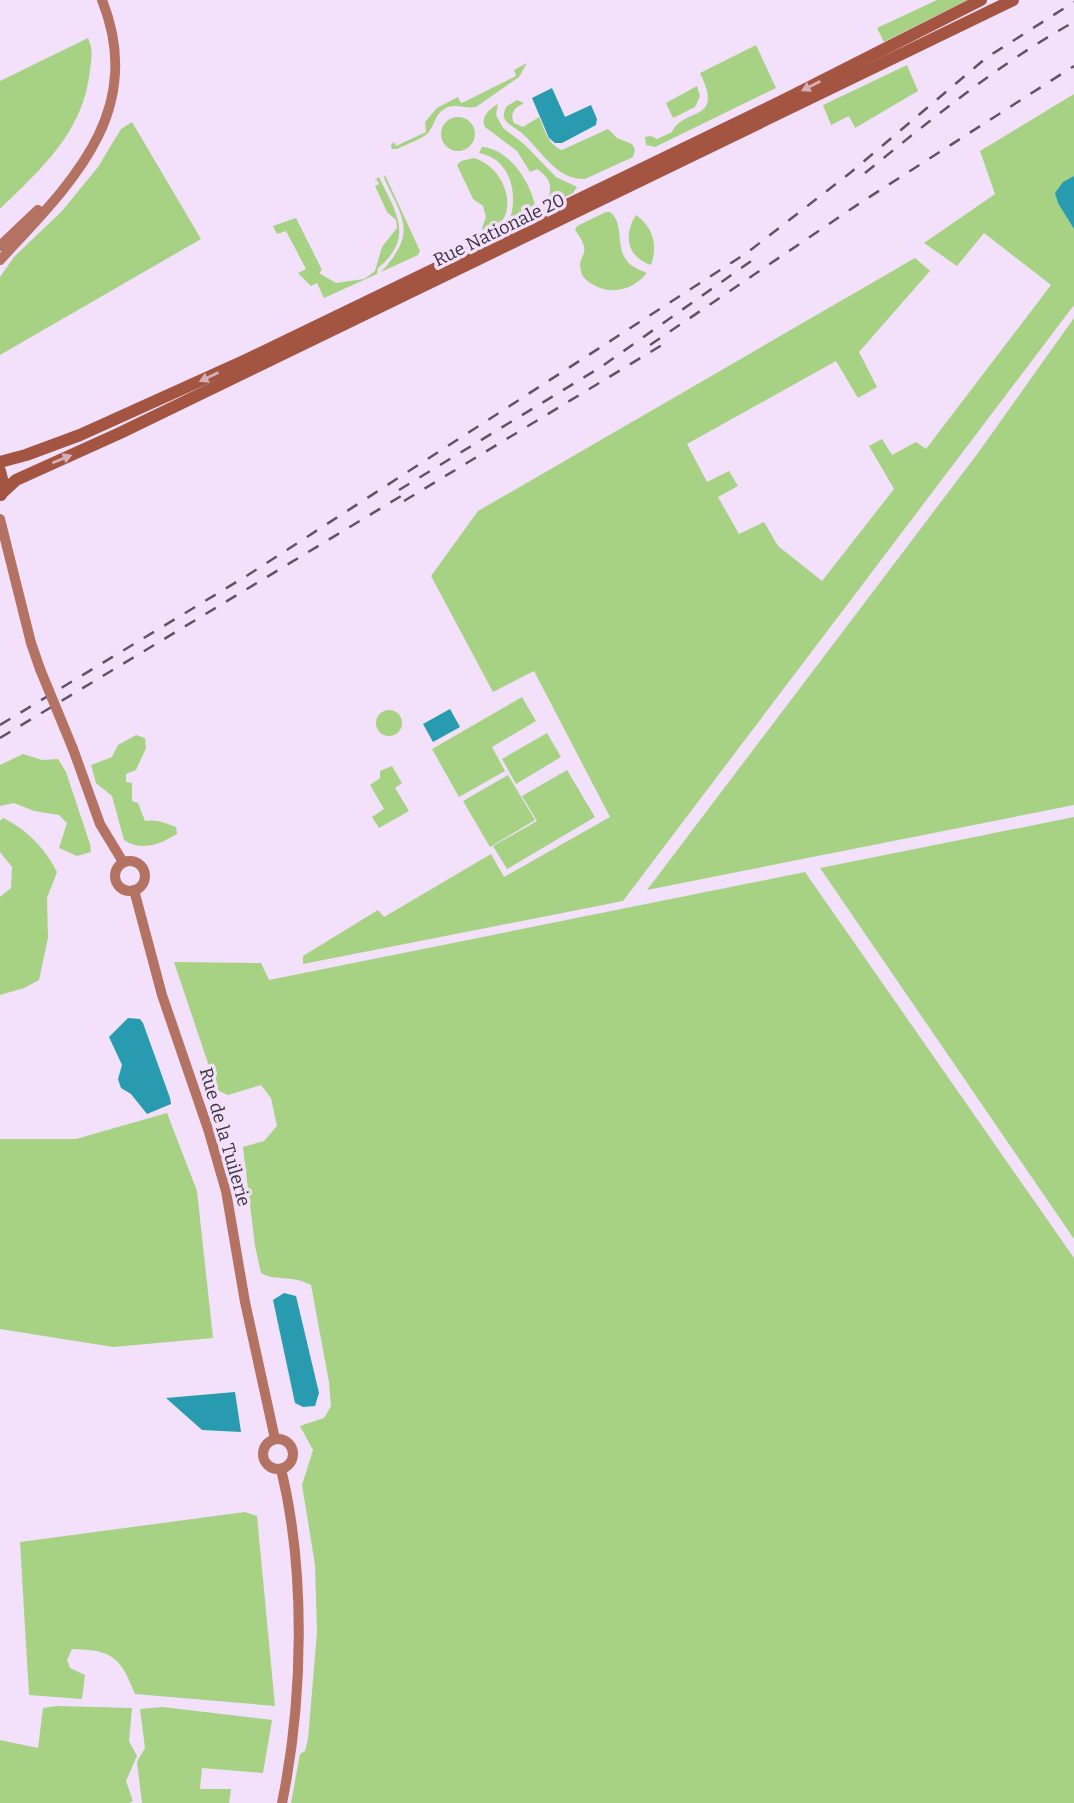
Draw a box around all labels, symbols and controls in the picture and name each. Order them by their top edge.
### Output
one-way arrow [801,81,821,92]
street label: Rue Nationale 20 [430,189,568,271]
one-way arrow [199,371,219,382]
one-way arrow [51,454,72,465]
street label: Rue de la Tuilerie [195,1065,255,1209]

